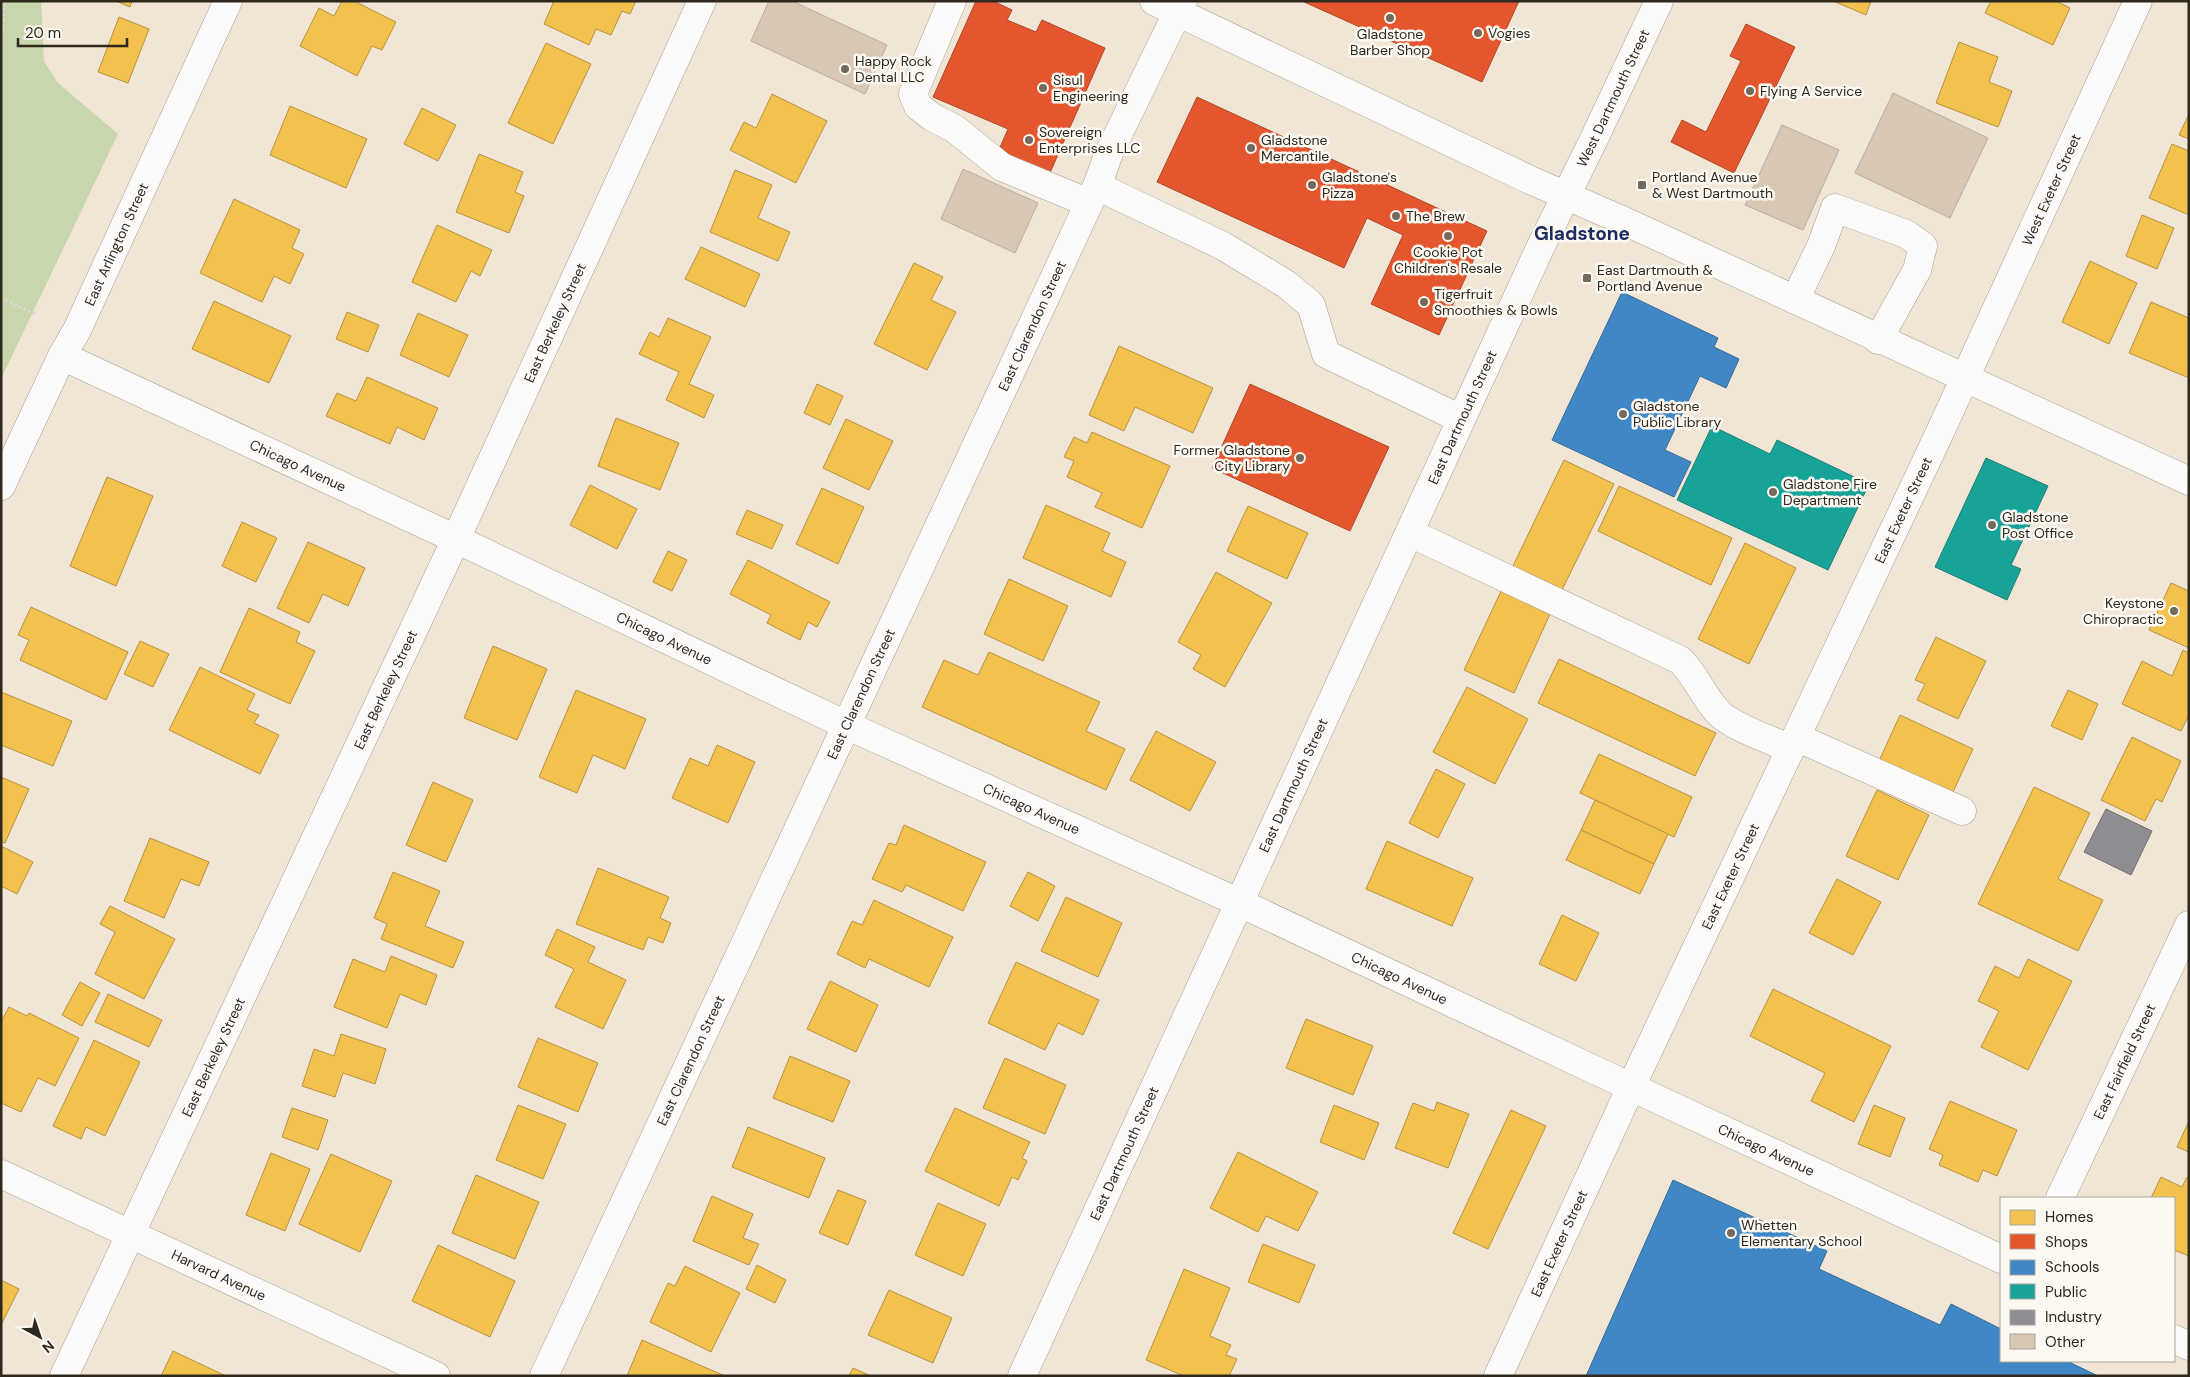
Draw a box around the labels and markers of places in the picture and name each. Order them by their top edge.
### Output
marker: Gladstone Barber Shop [1384,12,1396,24]
place label: Vogies [1488,24,1531,42]
place label: Gladstone Barber Shop [1350,25,1430,59]
marker: Vogies [1472,27,1484,39]
place label: Happy Rock Dental LLC [855,52,932,86]
marker: Happy Rock Dental LLC [839,63,851,75]
place label: Sisul Engineering [1053,71,1129,105]
marker: Sisul Engineering [1037,82,1049,94]
place label: Flying A Service [1760,82,1862,100]
marker: Flying A Service [1744,85,1756,97]
place label: Sovereign Enterprises LLC [1039,123,1140,157]
place label: Gladstone Mercantile [1261,131,1329,165]
marker: Sovereign Enterprises LLC [1023,134,1035,146]
marker: Gladstone Mercantile [1245,142,1257,154]
place label: Gladstone's Pizza [1322,168,1397,202]
place label: Portland Avenue & West Dartmouth [1652,168,1773,202]
marker: Gladstone's Pizza [1306,179,1318,191]
marker: Portland Avenue & West Dartmouth [1636,179,1648,191]
place label: The Brew [1406,207,1466,225]
marker: The Brew [1390,210,1402,222]
marker: Cookie Pot Children's Resale [1442,230,1454,242]
place label: Cookie Pot Children's Resale [1394,243,1502,277]
place label: East Dartmouth & Portland Avenue [1597,261,1713,295]
marker: East Dartmouth & Portland Avenue [1581,272,1593,284]
place label: Tigerfruit Smoothies & Bowls [1434,285,1558,319]
marker: Tigerfruit Smoothies & Bowls [1418,296,1430,308]
place label: Gladstone Public Library [1633,397,1722,431]
marker: Gladstone Public Library [1617,408,1629,420]
place label: Former Gladstone City Library [1174,441,1290,475]
marker: Former Gladstone City Library [1294,452,1306,464]
place label: Gladstone Fire Department [1783,475,1877,509]
marker: Gladstone Fire Department [1767,486,1779,498]
place label: Gladstone Post Office [2002,508,2073,542]
marker: Gladstone Post Office [1986,519,1998,531]
place label: Keystone Chiropractic [2083,594,2164,628]
marker: Keystone Chiropractic [2168,605,2180,617]
place label: Whetten Elementary School [1741,1216,1862,1250]
marker: Whetten Elementary School [1725,1227,1737,1239]

